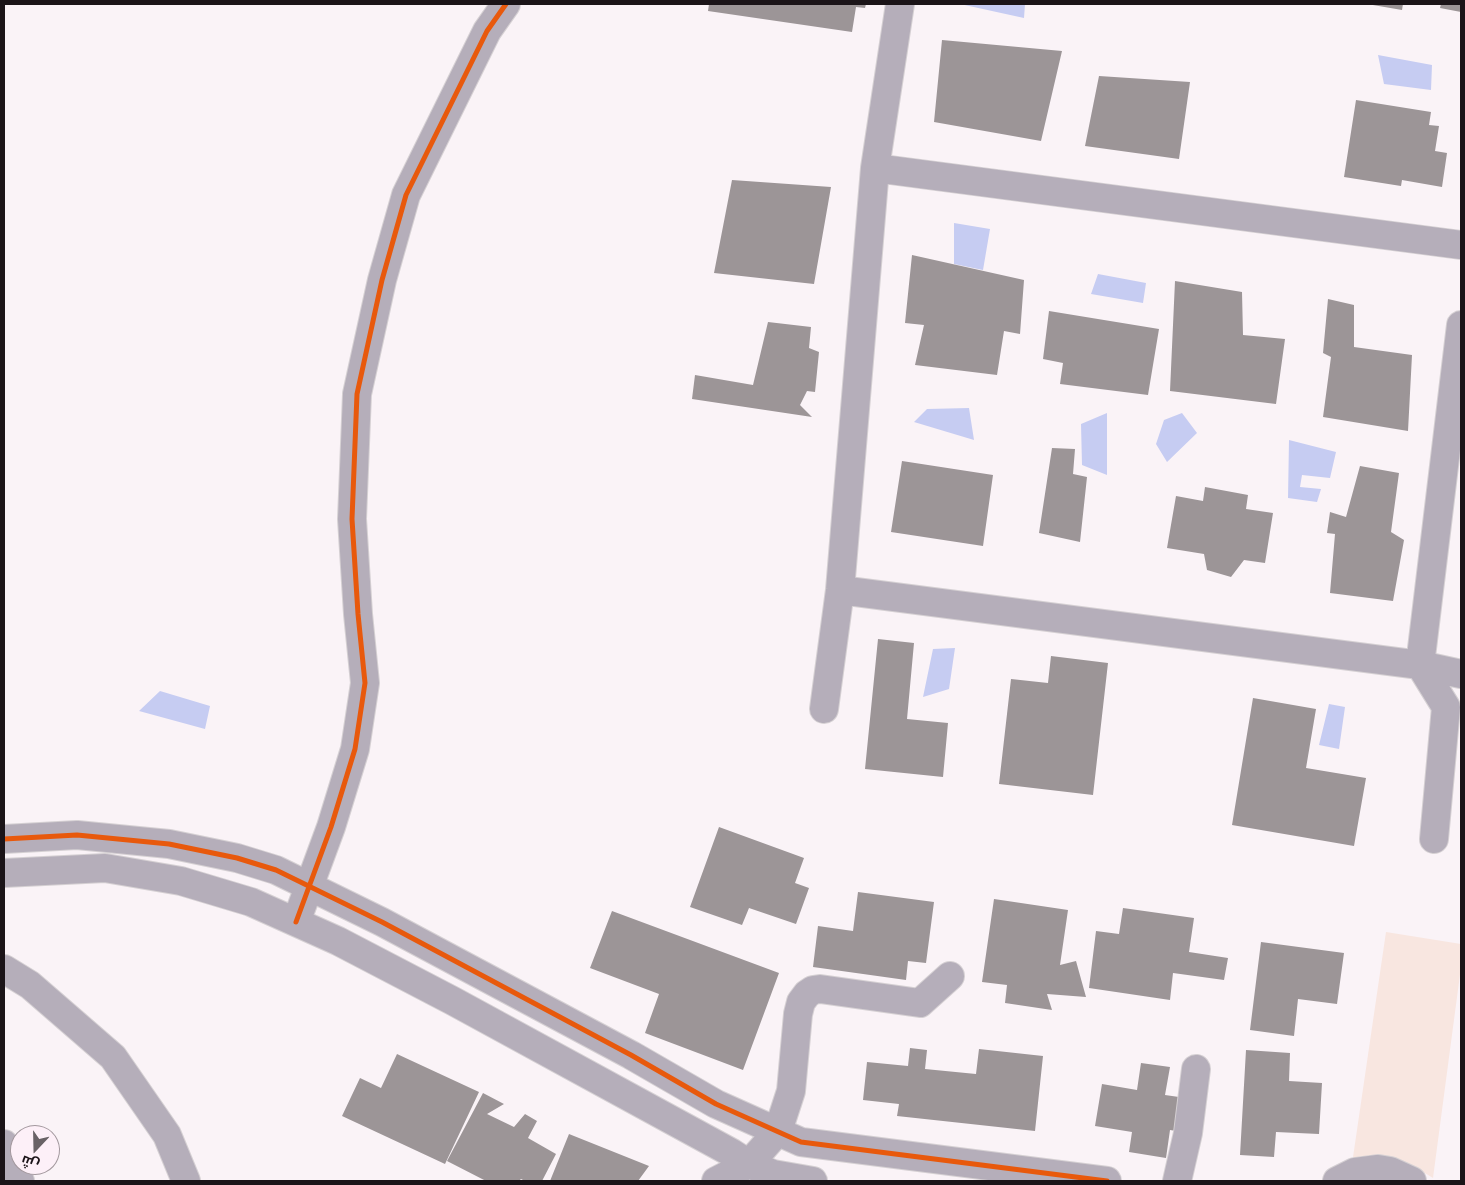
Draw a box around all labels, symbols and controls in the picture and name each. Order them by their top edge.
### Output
north arrow [10,1125,60,1175]
text: ش [18,1151,42,1175]

